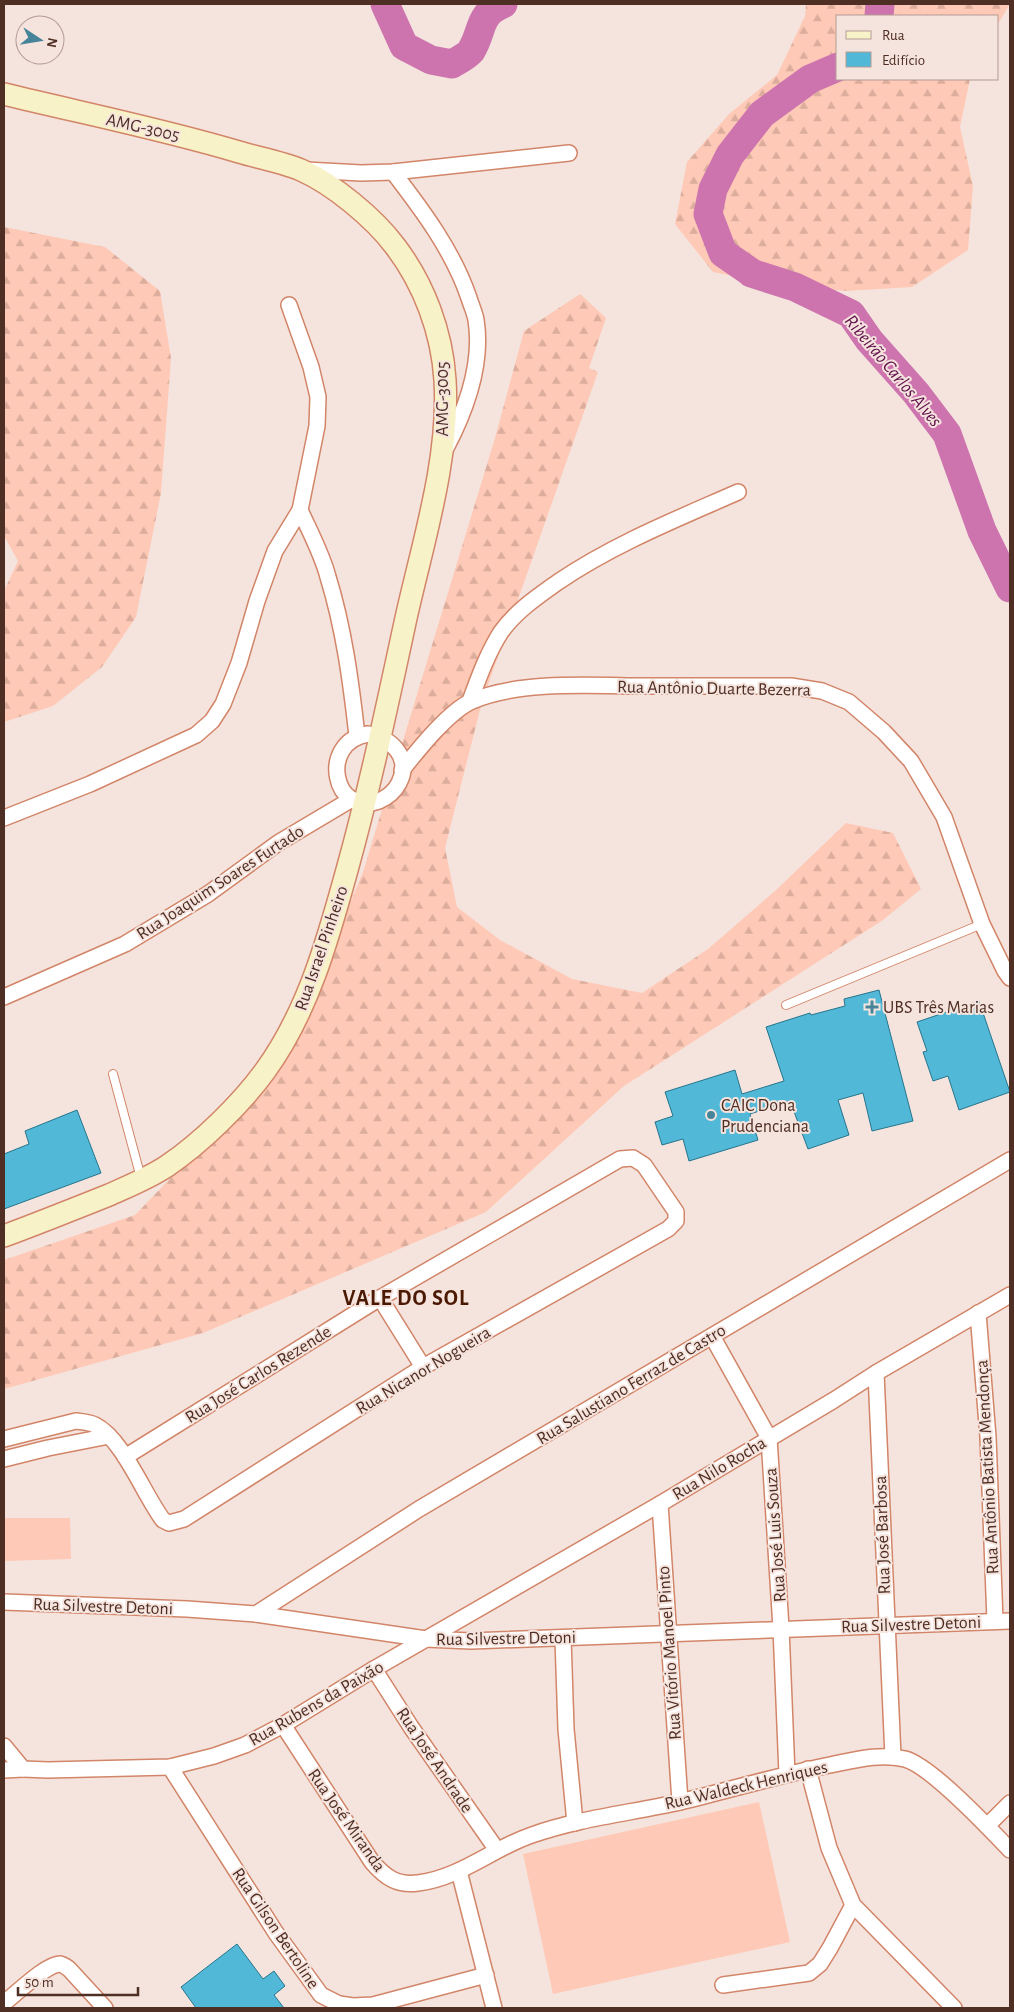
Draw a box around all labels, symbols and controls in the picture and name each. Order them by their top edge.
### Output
north arrow [15,15,65,65]
legend [836,15,999,80]
text: Rua [882,28,905,43]
text: N [44,36,60,49]
text: Edifício [882,53,925,68]
street label: AMG-3005 [104,111,181,145]
water label: Ribeirão Carlos Alves [841,311,945,430]
street label: AMG-3005 [434,362,452,436]
street label: Rua Antônio Duarte Bezerra [617,678,811,700]
street label: Rua Joaquim Soares Furtado [134,822,307,944]
street label: Rua Israel Pinheiro [292,884,352,1013]
place label: UBS Três Marias [883,999,994,1017]
marker: UBS Três Marias [865,1000,879,1014]
place label: CAIC Dona Prudenciana [721,1097,809,1136]
marker: CAIC Dona Prudenciana [705,1109,717,1121]
district label: VALE DO SOL [343,1287,469,1309]
street label: Rua Salustiano Ferraz de Castro [534,1321,729,1448]
street label: Rua José Carlos Rezende [182,1323,335,1427]
street label: Rua Nicanor Nogueira [353,1324,494,1418]
street label: Rua Antônio Batista Mendonça [973,1359,1003,1575]
street label: Rua Nilo Rocha [670,1434,769,1504]
street label: Rua José Luis Souza [762,1467,790,1603]
street label: Rua José Barbosa [872,1475,894,1595]
street label: Rua Vitório Manoel Pinto [655,1565,685,1740]
street label: Rua Silvestre Detoni [33,1596,173,1618]
street label: Rua Silvestre Detoni [841,1614,981,1636]
street label: Rua Silvestre Detoni [436,1629,576,1649]
street label: Rua Rubens da Paixão [246,1658,387,1750]
street label: Rua José Andrade [392,1705,476,1816]
street label: Rua Waldeck Henriques [663,1758,829,1813]
street label: Rua José Miranda [304,1766,388,1875]
street label: Rua Gilson Bertoline [228,1865,322,1992]
scale bar [18,1964,138,1996]
text: 50 m [25,1975,54,1990]

